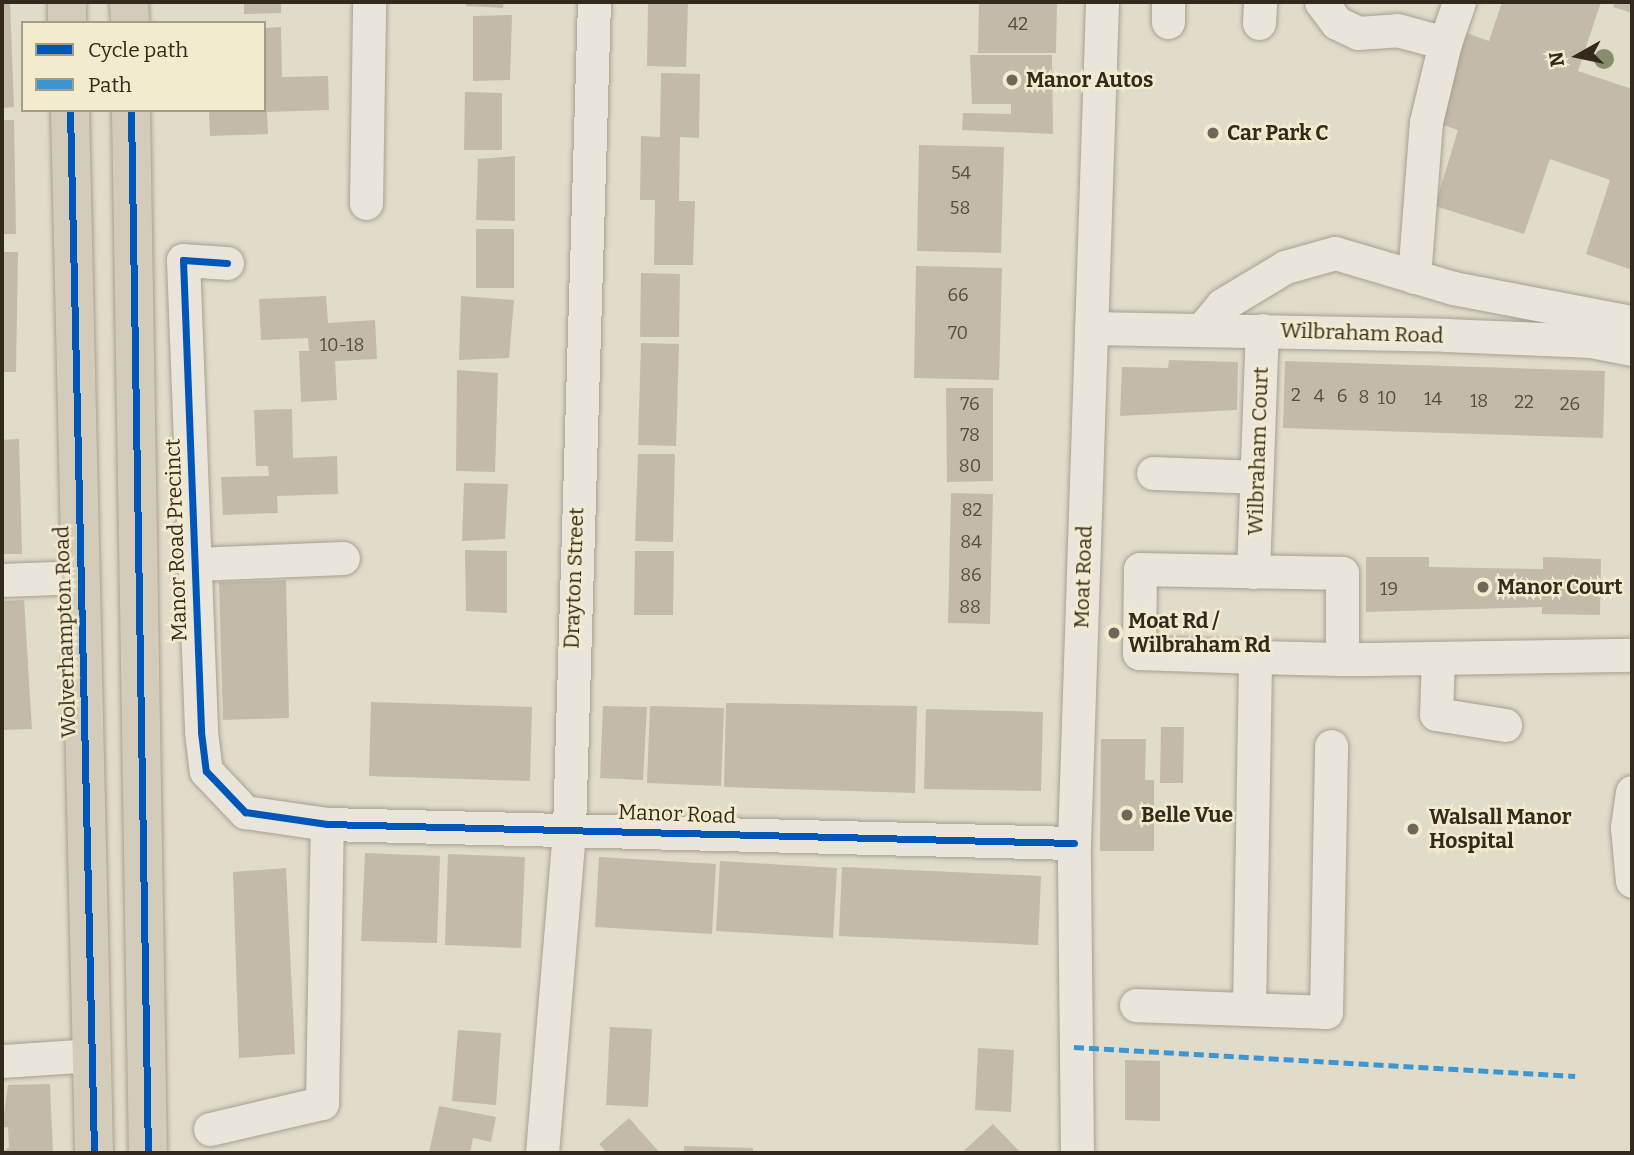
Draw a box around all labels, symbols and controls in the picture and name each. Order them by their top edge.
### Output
house number: 42 [1008,13,1028,35]
legend [21,21,266,112]
north arrow [1543,21,1613,91]
text: Cycle path [88,37,188,63]
text: N [1544,50,1569,68]
place label: Manor Autos [1026,67,1153,93]
text: Path [88,72,132,98]
marker: Manor Autos [1004,72,1020,88]
place label: Car Park C [1227,120,1329,146]
marker: Car Park C [1205,125,1221,141]
house number: 54 [951,162,971,184]
house number: 58 [950,197,970,219]
house number: 66 [947,284,969,306]
street label: Wilbraham Road [1280,318,1444,348]
house number: 70 [948,322,968,344]
house number: 10-18 [320,334,364,356]
street label: Wilbraham Court [1242,366,1274,536]
house number: 2 [1291,384,1301,406]
house number: 4 [1314,385,1324,407]
house number: 6 [1337,385,1347,407]
house number: 8 [1359,386,1369,408]
house number: 10 [1378,387,1396,409]
house number: 14 [1424,388,1442,410]
house number: 18 [1470,390,1488,412]
house number: 22 [1514,391,1534,413]
house number: 76 [960,393,980,415]
house number: 26 [1560,393,1580,415]
house number: 78 [960,424,980,446]
street label: Manor Road Precinct [160,438,192,642]
house number: 80 [959,455,981,477]
house number: 82 [962,499,982,521]
street label: Drayton Street [559,507,589,649]
street label: Moat Road [1069,525,1097,629]
street label: Wolverhampton Road [49,526,81,738]
house number: 84 [960,531,982,553]
house number: 86 [960,564,982,586]
place label: Manor Court [1497,574,1622,600]
house number: 19 [1380,578,1398,600]
marker: Manor Court [1475,579,1491,595]
house number: 88 [959,596,981,618]
place label: Moat Rd / Wilbraham Rd [1128,608,1271,658]
marker: Moat Rd / Wilbraham Rd [1106,625,1122,641]
street label: Manor Road [618,799,736,829]
place label: Belle Vue [1141,802,1233,828]
place label: Walsall Manor Hospital [1429,804,1572,854]
marker: Belle Vue [1119,807,1135,823]
marker: Walsall Manor Hospital [1403,819,1423,839]

